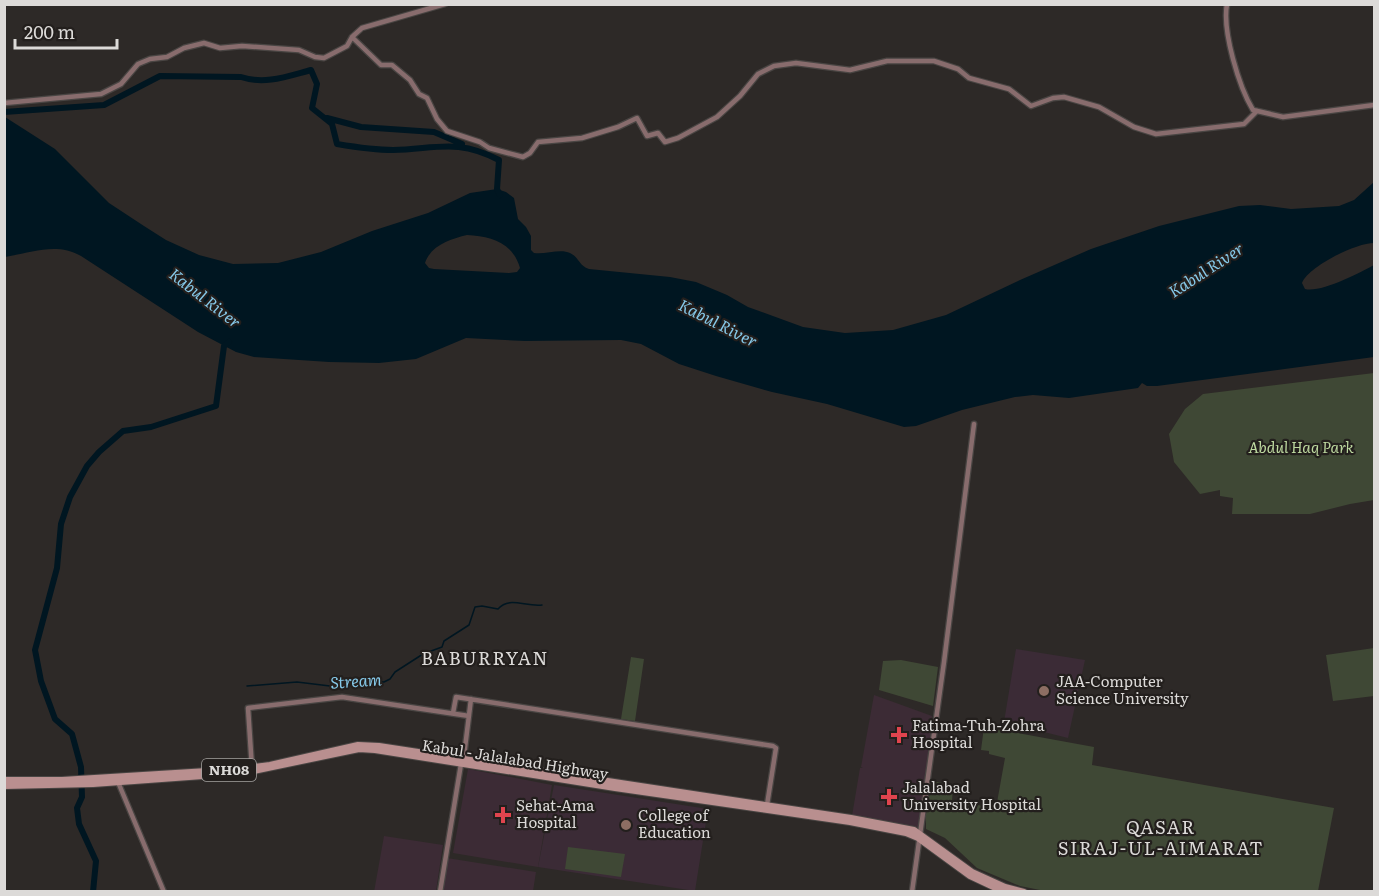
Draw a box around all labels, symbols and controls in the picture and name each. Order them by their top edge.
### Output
scale bar [15,12,117,50]
text: 200 m [24,18,75,45]
water label: Kabul River [1163,236,1248,302]
water label: Kabul River [165,261,247,333]
water label: Kabul River [675,292,762,352]
park label: Abdul Haq Park [1248,435,1355,458]
district label: BABURRYAN [421,644,549,671]
water label: Stream [329,666,382,694]
place label: JAA-Computer Science University [1056,669,1189,709]
marker: JAA-Computer Science University [1037,684,1051,698]
place label: Fatima-Tuh-Zohra Hospital [912,713,1045,753]
marker: Fatima-Tuh-Zohra Hospital [890,726,908,744]
street label: Kabul - Jalalabad Highway [420,732,610,785]
road number: NH08 [202,759,256,781]
place label: Jalalabad University Hospital [902,775,1041,815]
marker: Jalalabad University Hospital [880,788,898,806]
place label: Sehat-Ama Hospital [516,793,595,833]
place label: College of Education [638,803,711,843]
marker: Sehat-Ama Hospital [494,806,512,824]
district label: QASAR SIRAJ-UL-AIMARAT [1058,813,1264,861]
marker: College of Education [619,818,633,832]

